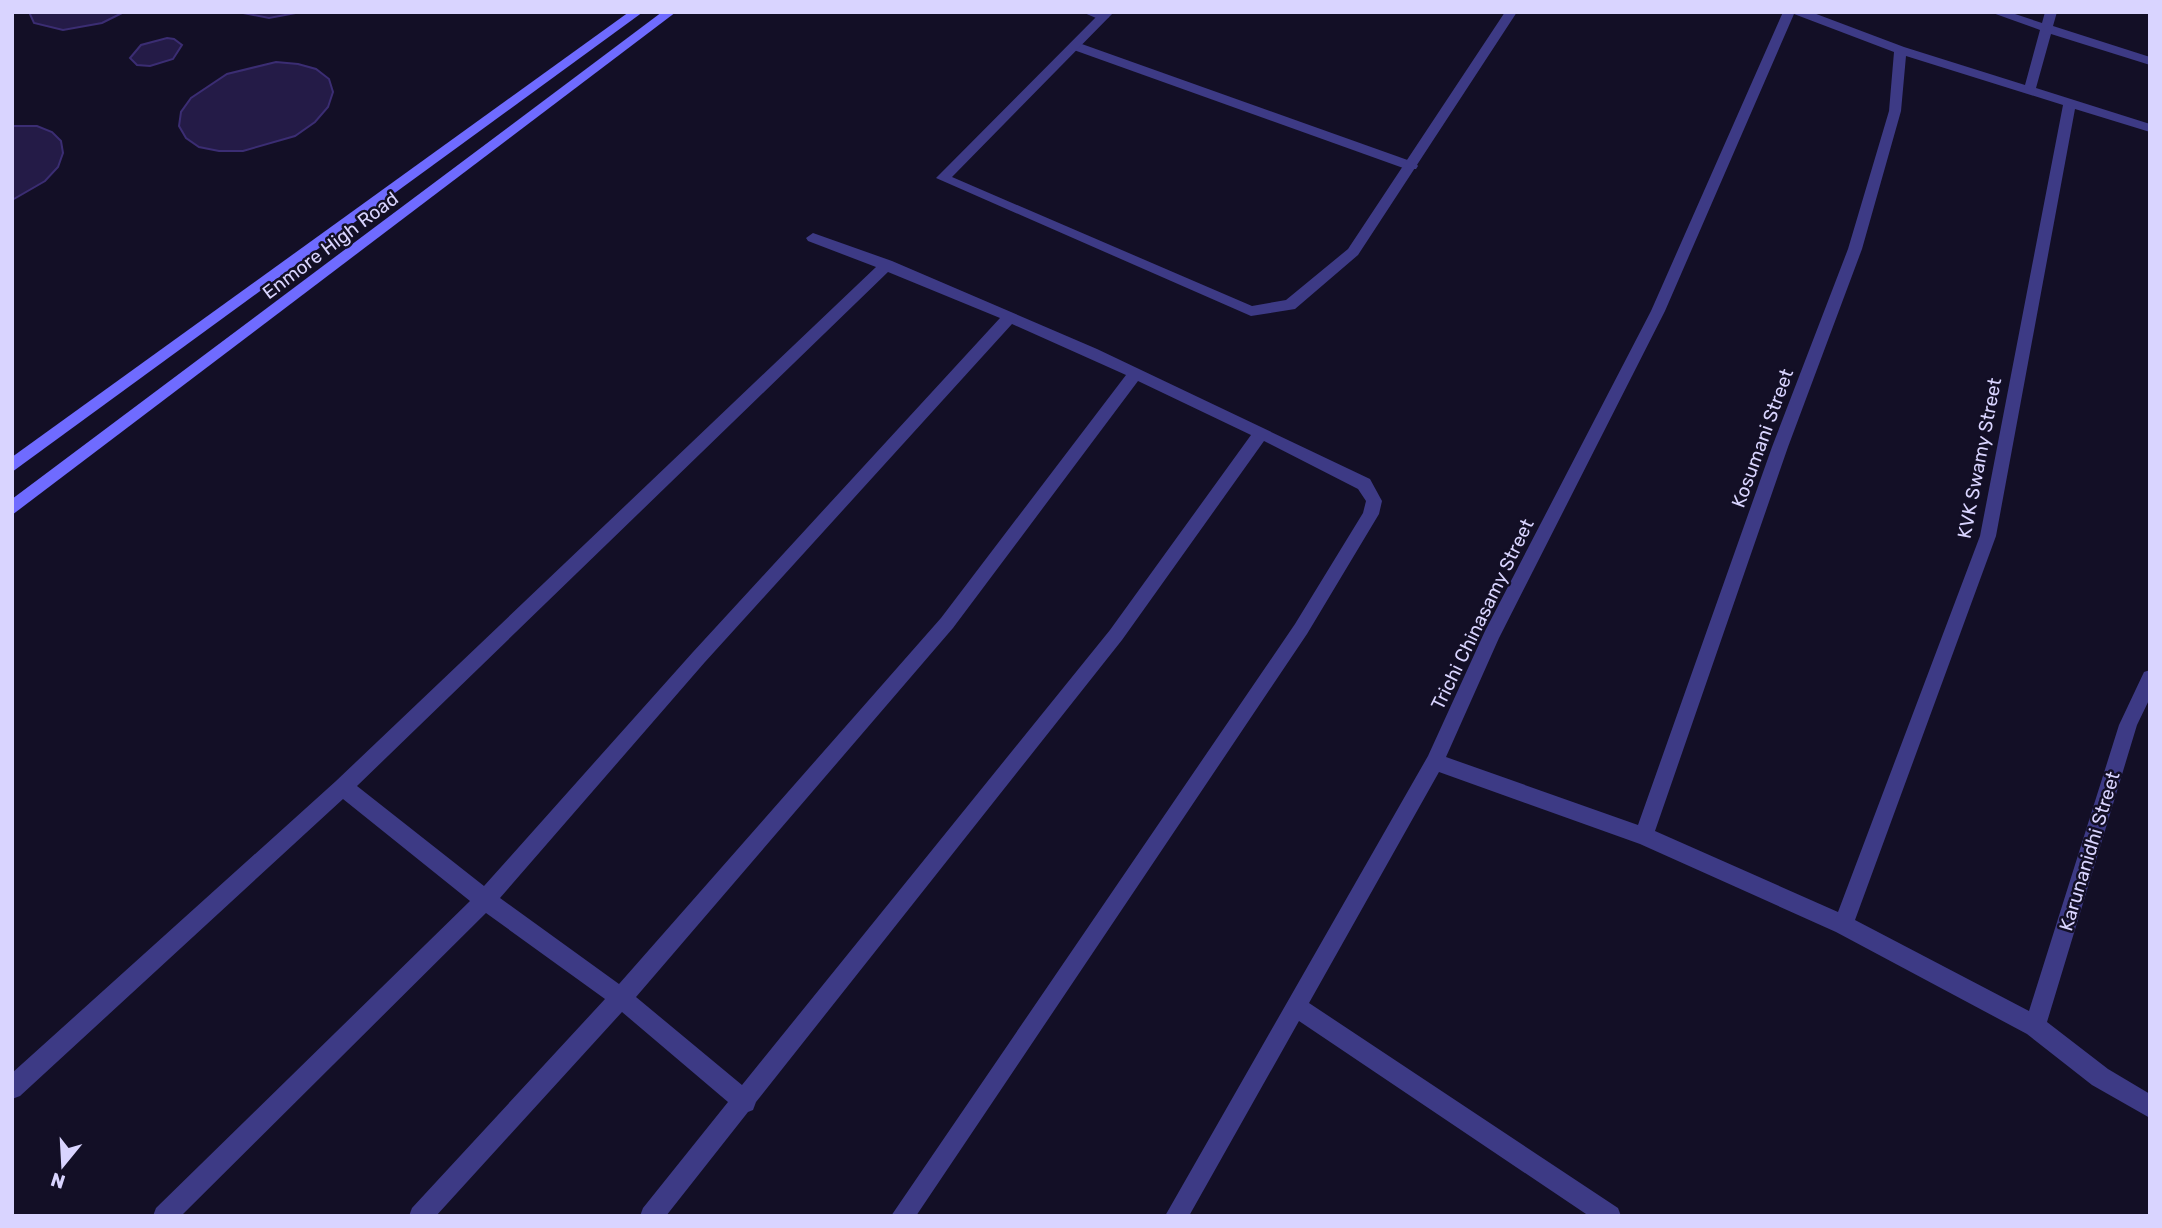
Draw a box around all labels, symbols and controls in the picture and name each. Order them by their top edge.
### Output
street label: Enmore High Road [258,187,403,304]
street label: Kosumani Street [1727,365,1798,511]
street label: KVK Swamy Street [1953,375,2006,540]
street label: Trichi Chinasamy Street [1426,514,1539,714]
street label: Karunanidhi Street [2054,768,2125,934]
north arrow [28,1130,98,1200]
text: N [48,1168,68,1194]

